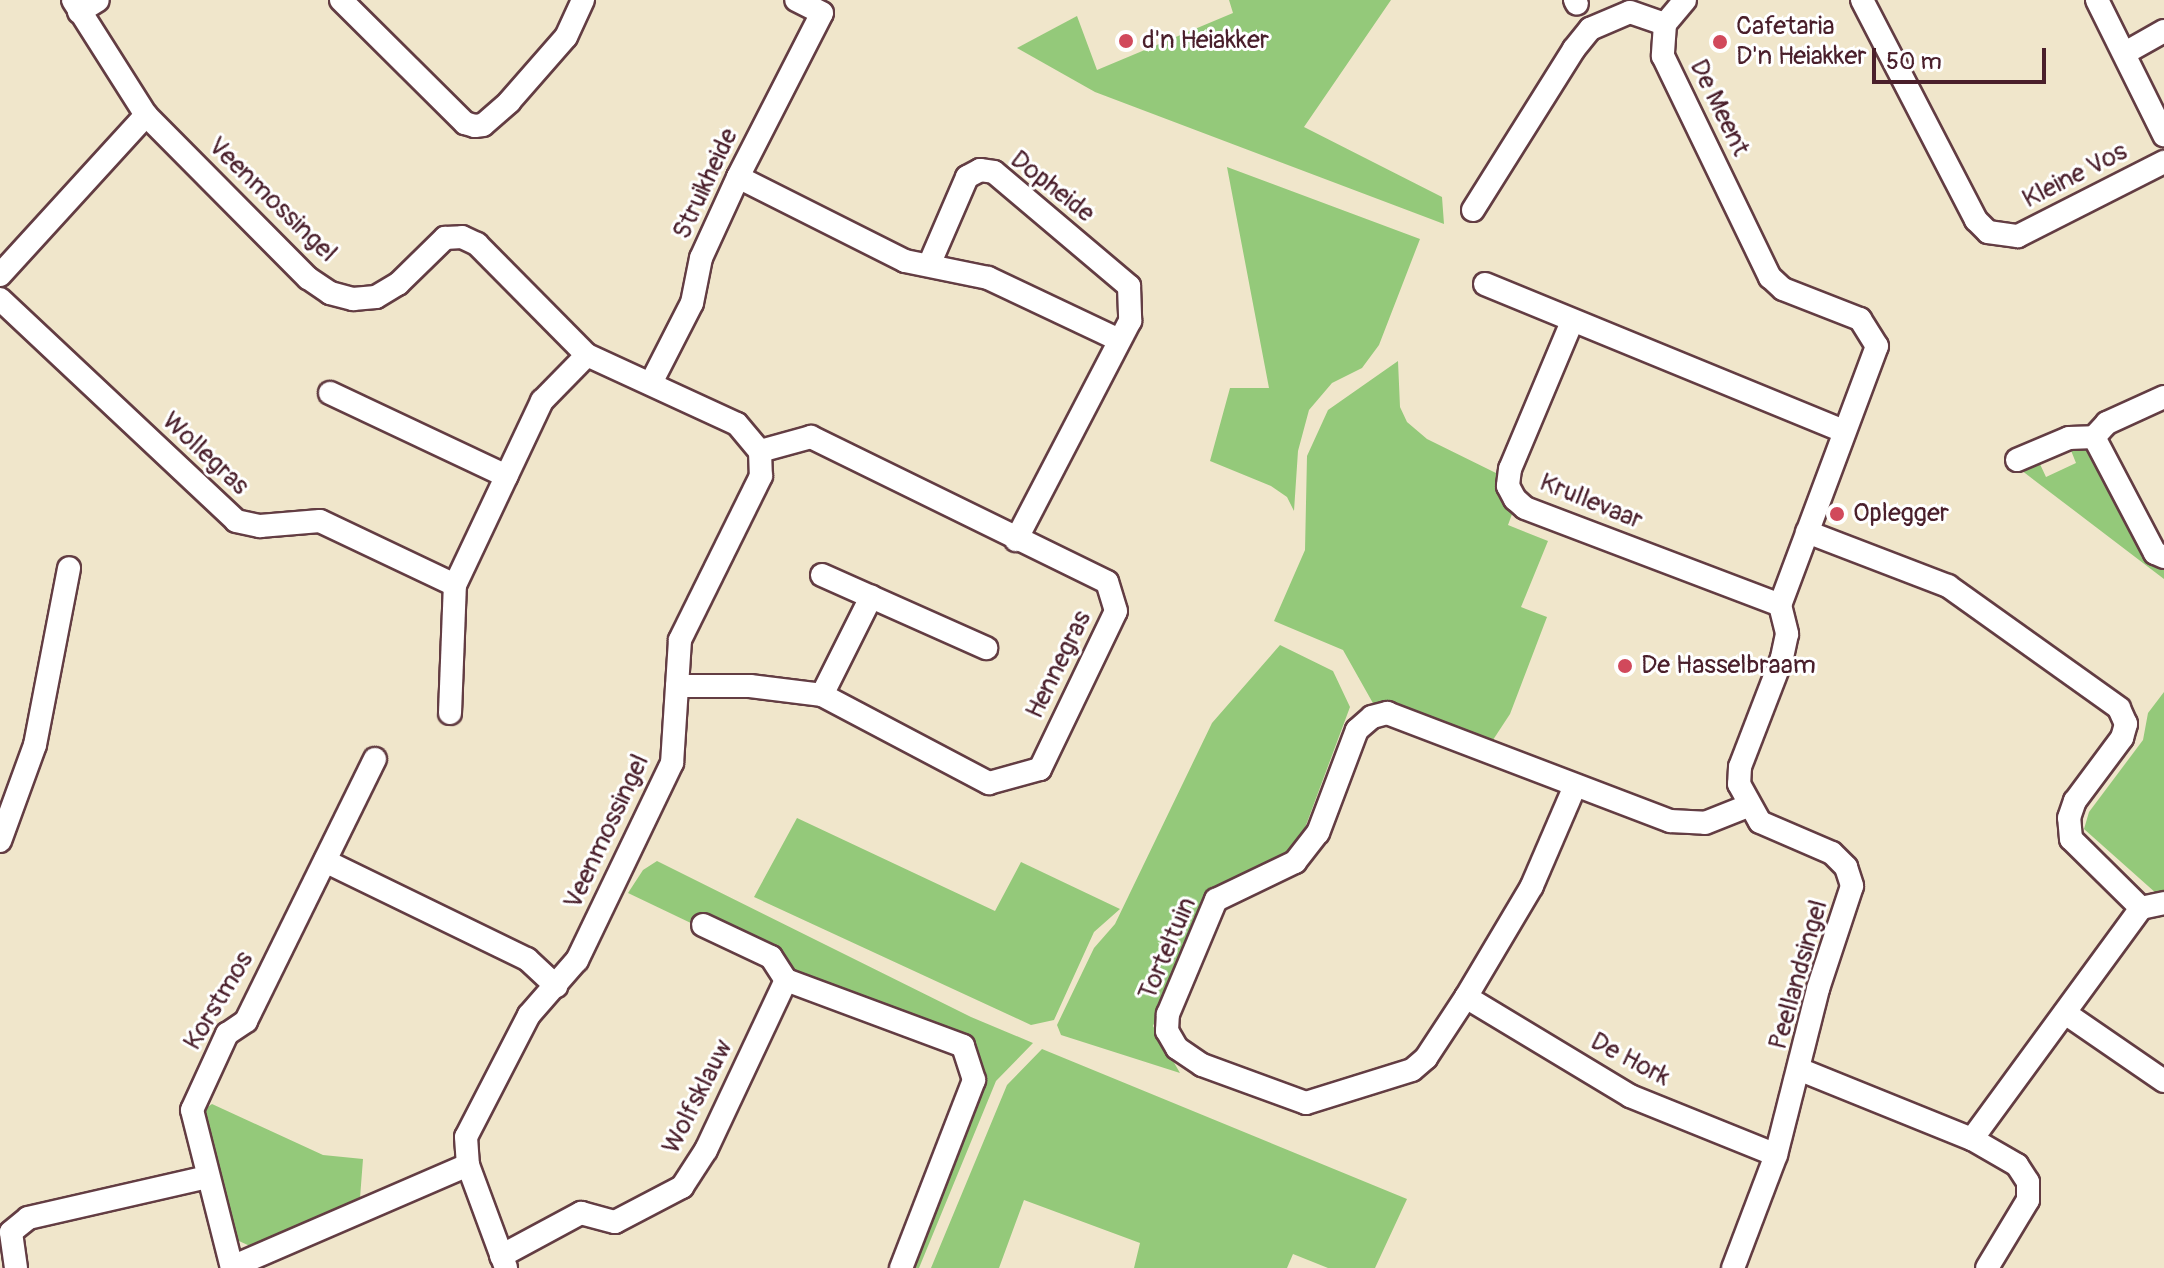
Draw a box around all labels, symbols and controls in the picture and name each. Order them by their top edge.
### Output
place label: Cafetaria D'n Heiakker [1736,11,1867,72]
place label: d'n Heiakker [1142,25,1269,57]
marker: d'n Heiakker [1117,32,1135,50]
scale bar [1876,32,2050,82]
marker: Cafetaria D'n Heiakker [1711,33,1729,51]
text: 50 m [1886,47,1942,76]
street label: De Meent [1682,55,1756,161]
street label: Struikheide [667,124,745,244]
street label: Veenmossingel [201,131,343,269]
street label: Kleine Vos [2017,136,2133,216]
street label: Dopheide [1004,144,1100,230]
street label: Wollegras [155,406,255,502]
street label: Krullevaar [1535,467,1647,537]
place label: Oplegger [1853,498,1949,530]
marker: Oplegger [1828,505,1846,523]
street label: Hennegras [1020,606,1098,724]
place label: De Hasselbraam [1641,650,1816,682]
marker: De Hasselbraam [1616,657,1634,675]
street label: Veenmossingel [558,750,656,914]
street label: Torteltuin [1132,893,1204,1005]
street label: Peellandsingel [1763,897,1835,1053]
street label: Korstmos [177,946,261,1056]
street label: De Hork [1585,1026,1675,1094]
street label: Wolfsklauw [656,1035,740,1159]

